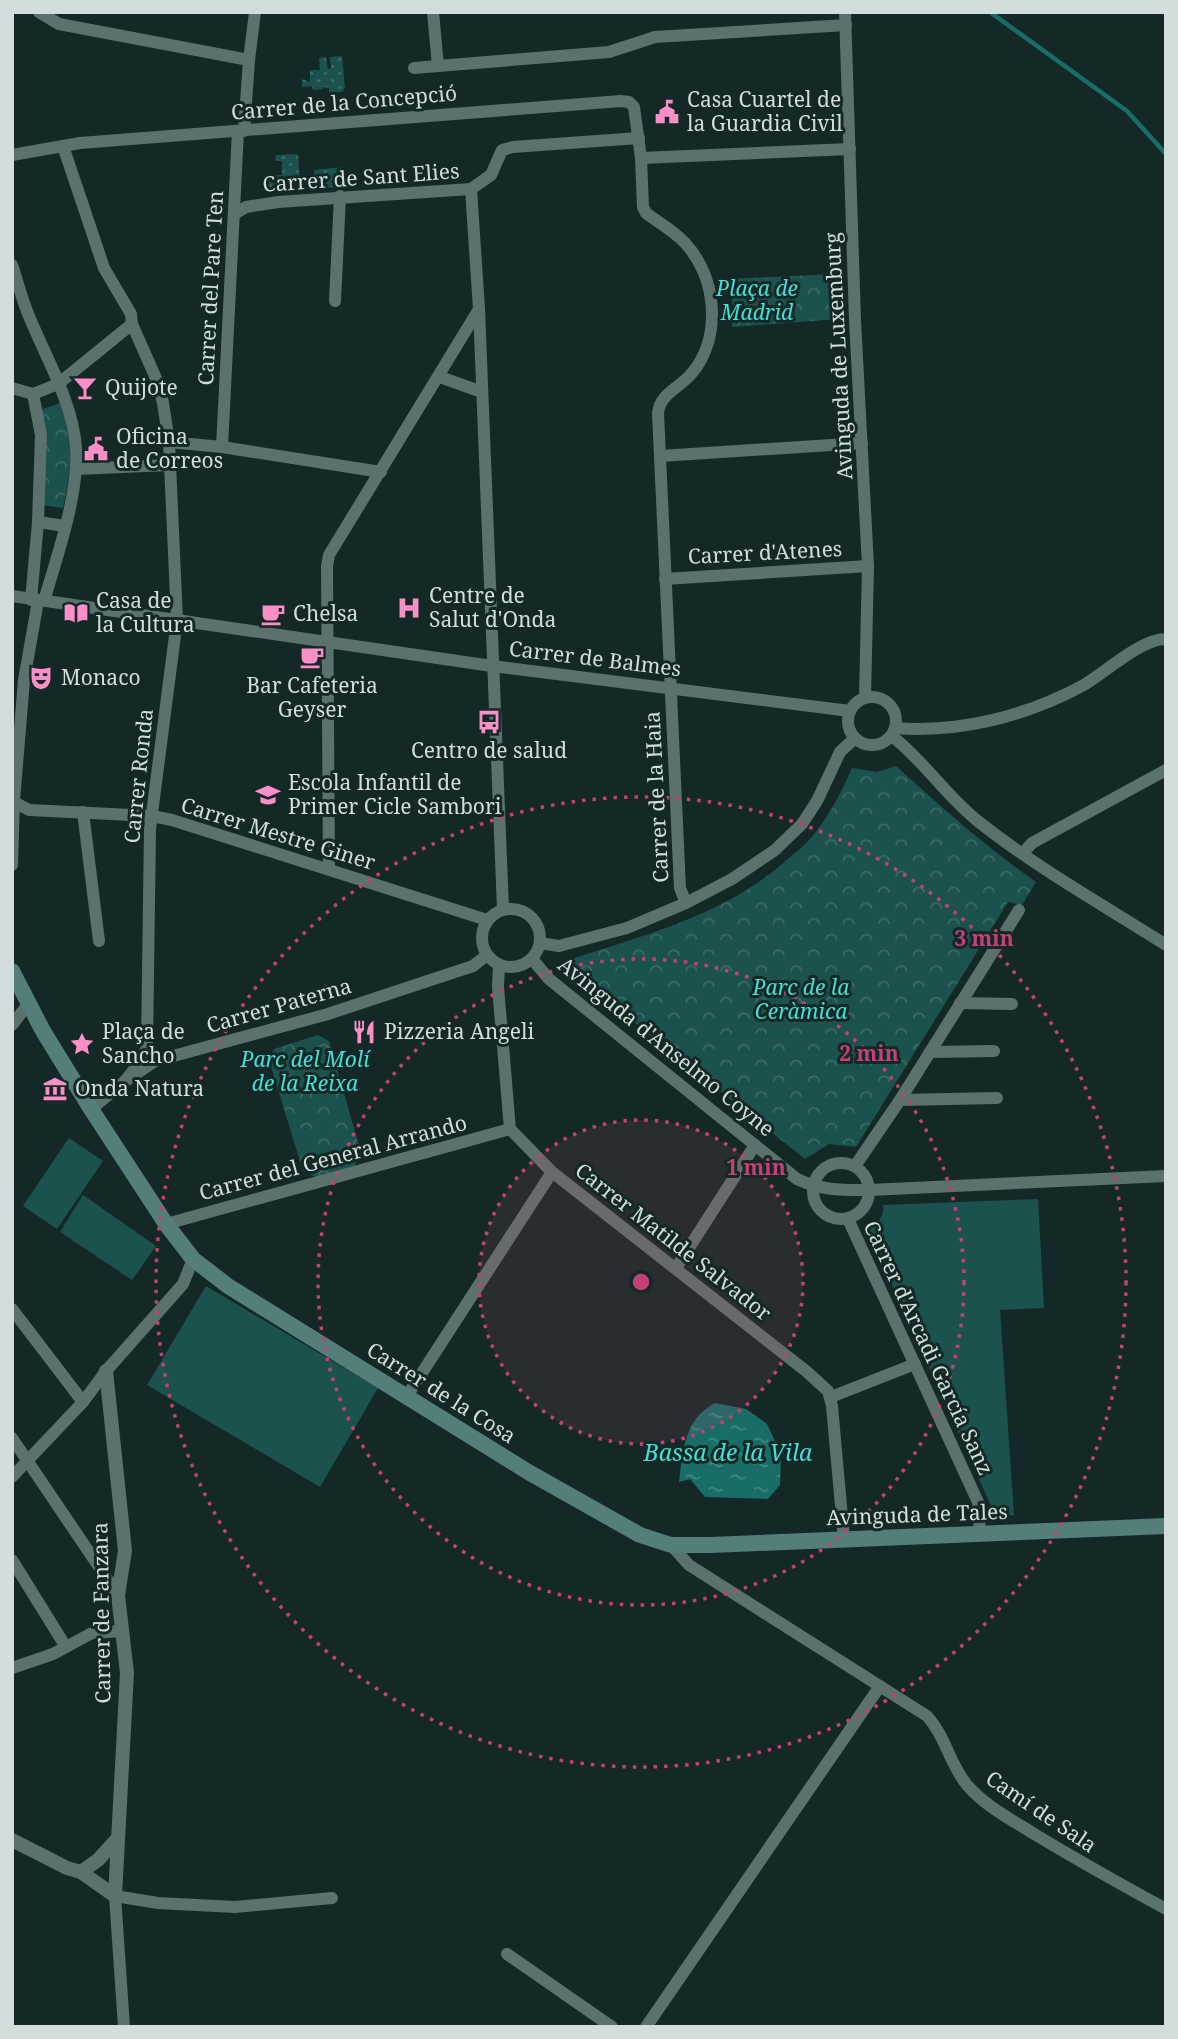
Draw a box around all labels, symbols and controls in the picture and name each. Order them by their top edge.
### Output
street label: Carrer de la Concepció [230,78,458,126]
place label: Casa Cuartel de la Guardia Civil [687,85,843,137]
public building icon: Casa Cuartel de la Guardia Civil [653,98,681,126]
street label: Carrer de Sant Elies [262,156,460,198]
street label: Carrer del Pare Ten [191,190,229,386]
street label: Avinguda de Luxemburg [818,231,858,480]
park label: Plaça de Madrid [715,274,798,326]
place label: Quijote [105,373,178,401]
bar icon: Quijote [71,374,99,402]
place label: Oficina de Correos [116,422,223,474]
public building icon: Oficina de Correos [82,435,110,463]
street label: Carrer d'Atenes [687,534,843,570]
place label: Centre de Salut d'Onda [429,581,556,633]
place label: Casa de la Cultura [96,586,195,638]
hospital icon: Centre de Salut d'Onda [395,594,423,622]
library icon: Casa de la Cultura [62,599,90,627]
place label: Chelsa [293,599,358,627]
cafe icon: Chelsa [259,600,287,628]
street label: Carrer de Balmes [507,634,683,682]
cafe icon: Bar Cafeteria Geyser [298,643,326,671]
place label: Monaco [61,663,141,691]
theatre icon: Monaco [27,664,55,692]
place label: Bar Cafeteria Geyser [246,671,378,723]
street label: Carrer Ronda [117,707,159,845]
bus stop icon: Centro de salud [475,708,503,736]
street label: Carrer de la Haia [638,711,674,883]
place label: Centro de salud [411,736,567,764]
place label: Escola Infantil de Primer Cicle Sambori [288,768,502,820]
school or university icon: Escola Infantil de Primer Cicle Sambori [254,781,282,809]
street label: Carrer Mestre Giner [178,790,379,876]
text: 3 min [954,924,1014,952]
street label: Avinguda d'Anselmo Coyne [553,950,781,1142]
street label: Carrer Paterna [203,971,354,1039]
park label: Parc de la Ceràmica [752,973,850,1025]
place label: Plaça de Sancho [102,1017,185,1069]
place label: Pizzeria Angeli [384,1017,534,1045]
restaurant icon: Pizzeria Angeli [350,1018,378,1046]
place icon: Plaça de Sancho [68,1030,96,1058]
text: 2 min [839,1039,899,1067]
park label: Parc del Molí de la Reixa [239,1045,371,1097]
place label: Onda Natura [75,1074,204,1102]
museum icon: Onda Natura [41,1075,69,1103]
street label: Carrer del General Arrando [196,1108,470,1206]
text: 1 min [726,1153,786,1181]
street label: Carrer Matilde Salvador [570,1156,777,1327]
street label: Carrer d'Arcadi García Sanz [858,1216,1000,1479]
centre of rings [629,1270,653,1294]
street label: Carrer de la Cosa [362,1335,521,1449]
water label: Bassa de la Vila [643,1436,813,1468]
street label: Avinguda de Tales [826,1497,1008,1531]
street label: Carrer de Fanzara [85,1522,117,1704]
street label: Camí de Sala [981,1764,1102,1859]

